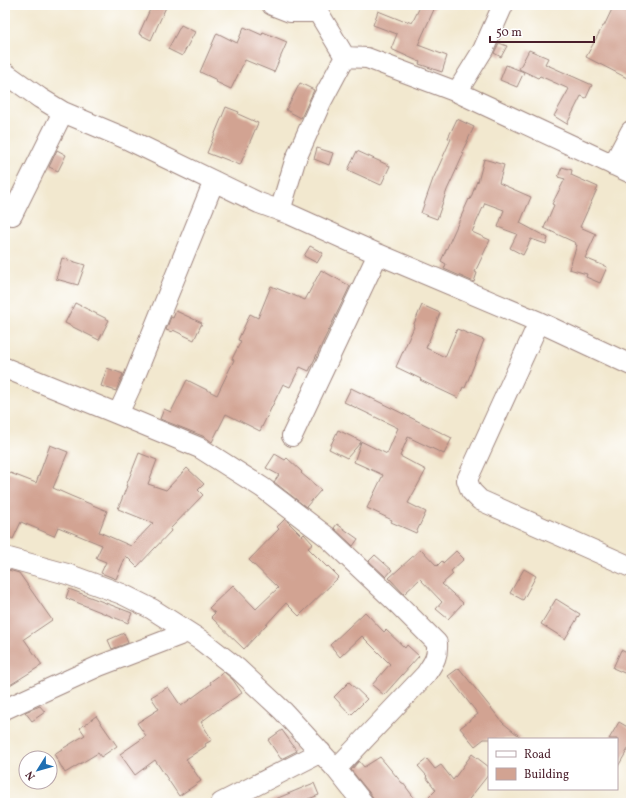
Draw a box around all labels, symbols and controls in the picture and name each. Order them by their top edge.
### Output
scale bar [490,18,594,44]
text: 50 m [496,25,522,41]
legend [488,738,618,790]
text: Road [524,747,551,763]
north arrow [18,750,58,790]
text: N [23,767,40,783]
text: Building [524,767,569,783]

